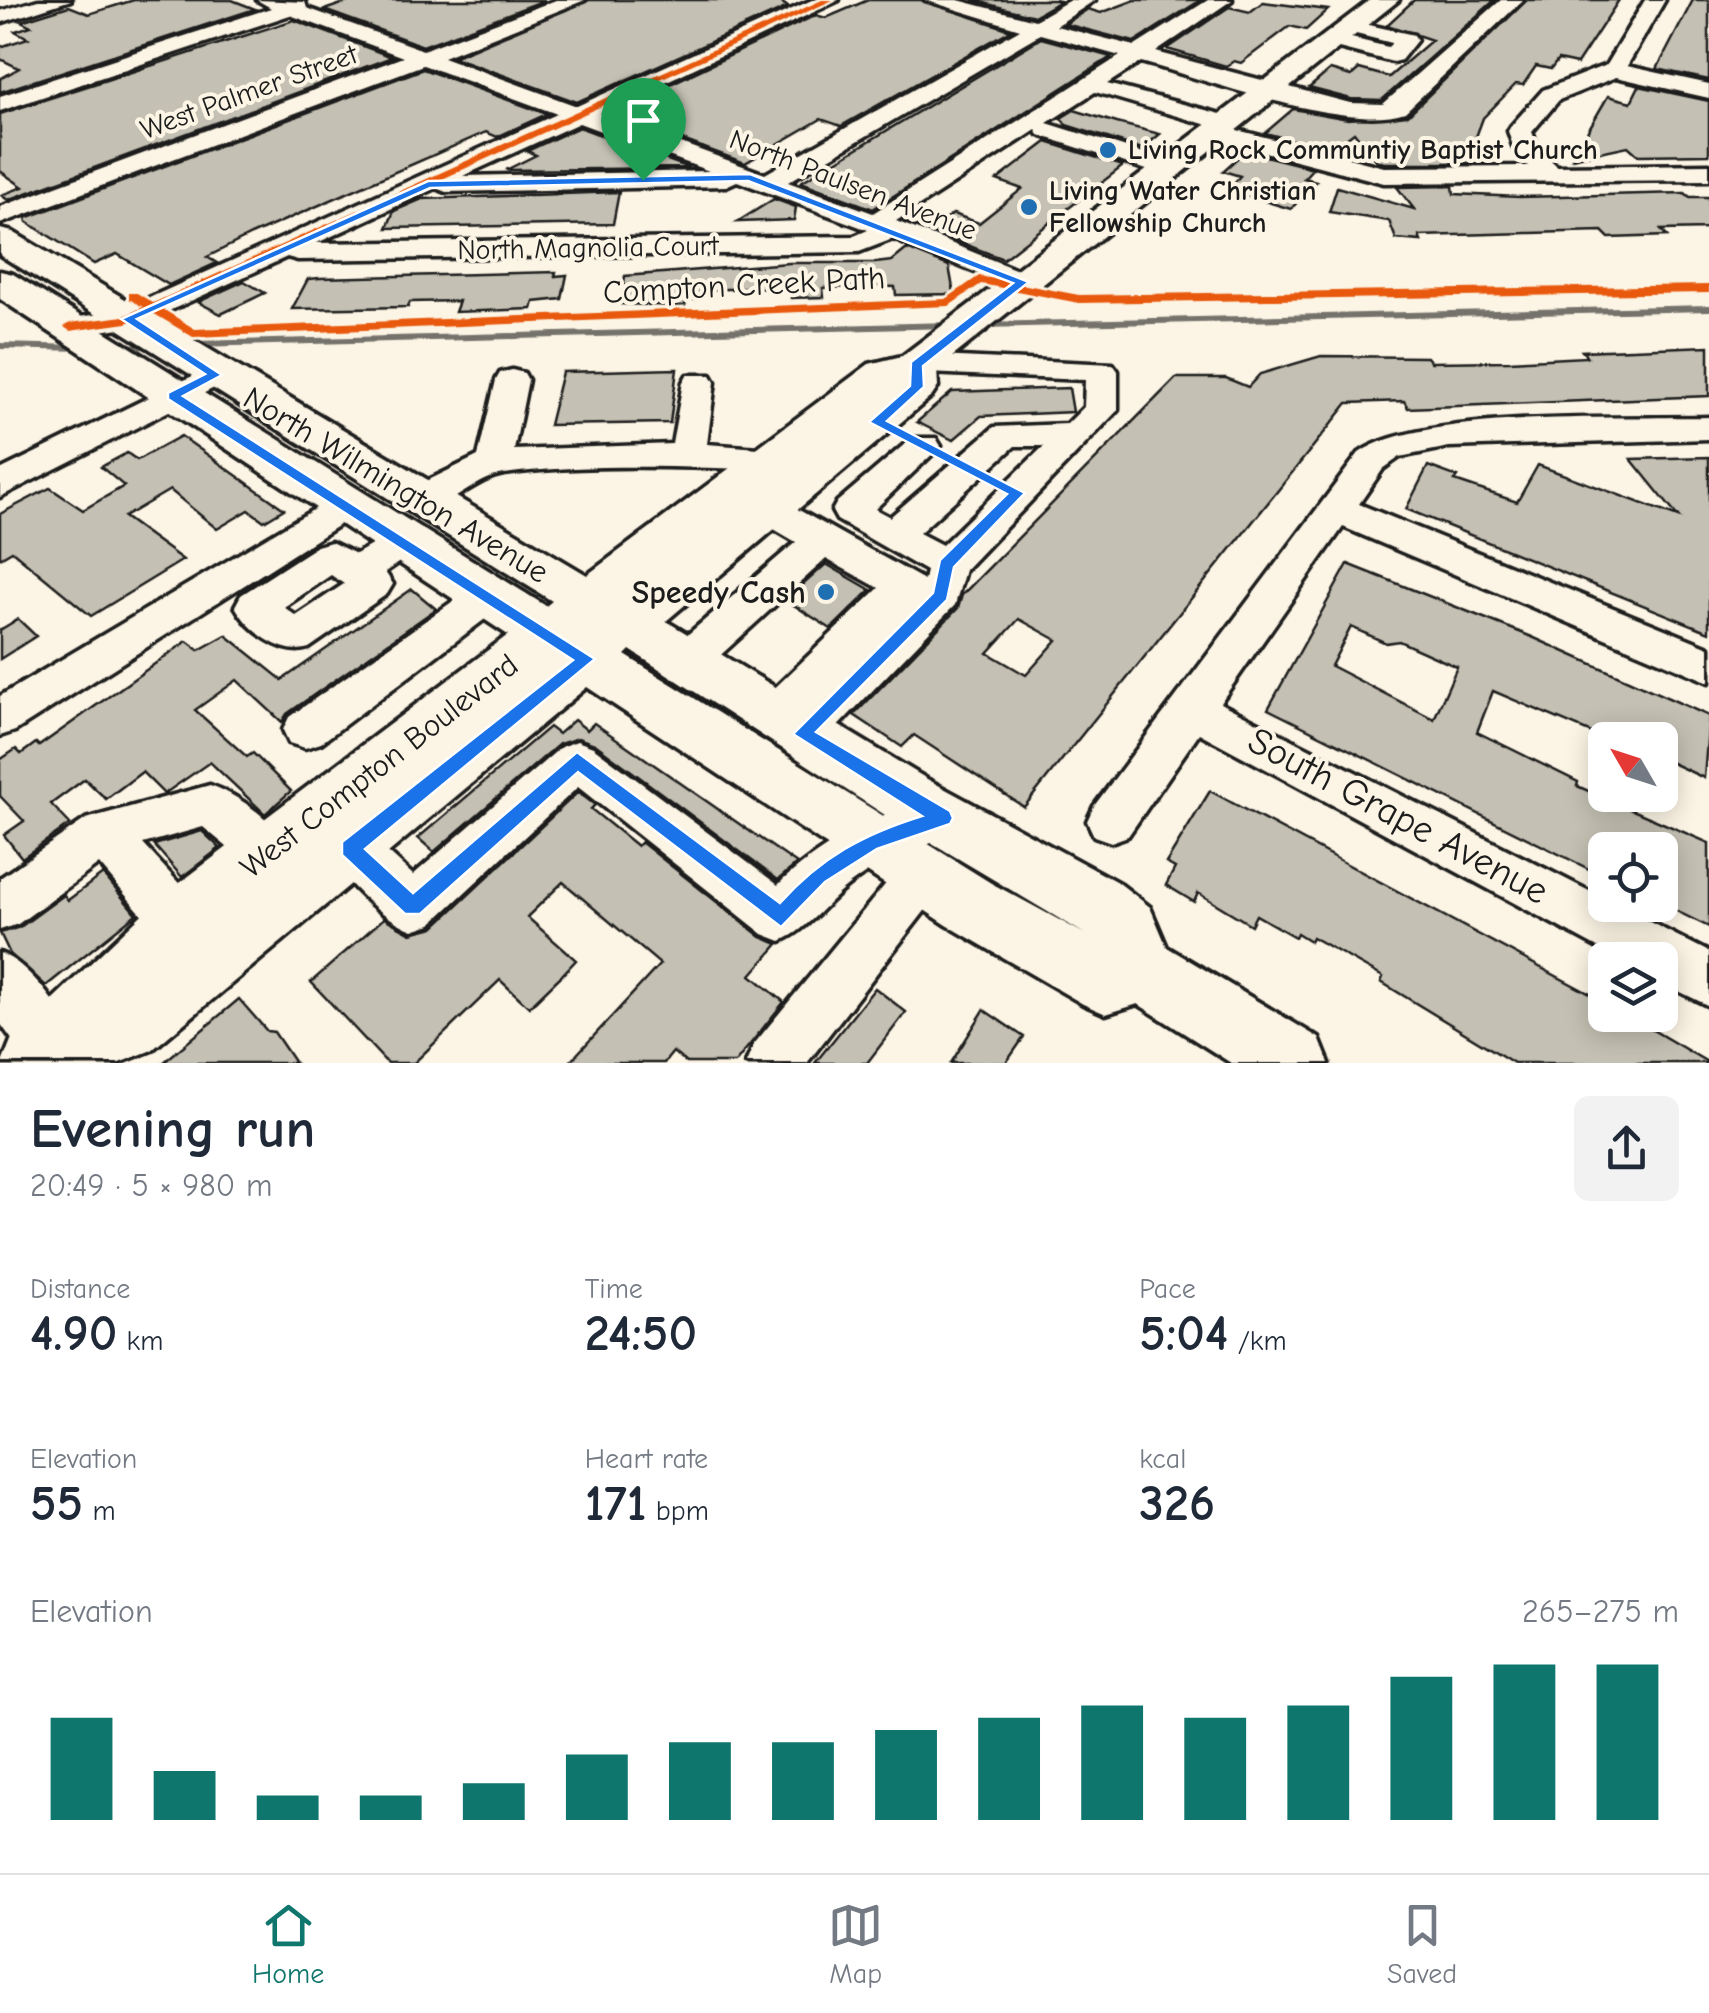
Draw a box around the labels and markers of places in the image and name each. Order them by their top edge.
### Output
pin [601,78,686,181]
place label: Living Rock Communtiy Baptist Church [1128,134,1598,166]
marker: Living Rock Communtiy Baptist Church [1097,139,1119,161]
place label: Living Water Christian Fellowship Church [1049,175,1317,239]
marker: Living Water Christian Fellowship Church [1018,196,1040,218]
place label: Speedy Cash [632,574,806,611]
marker: Speedy Cash [815,581,837,603]

